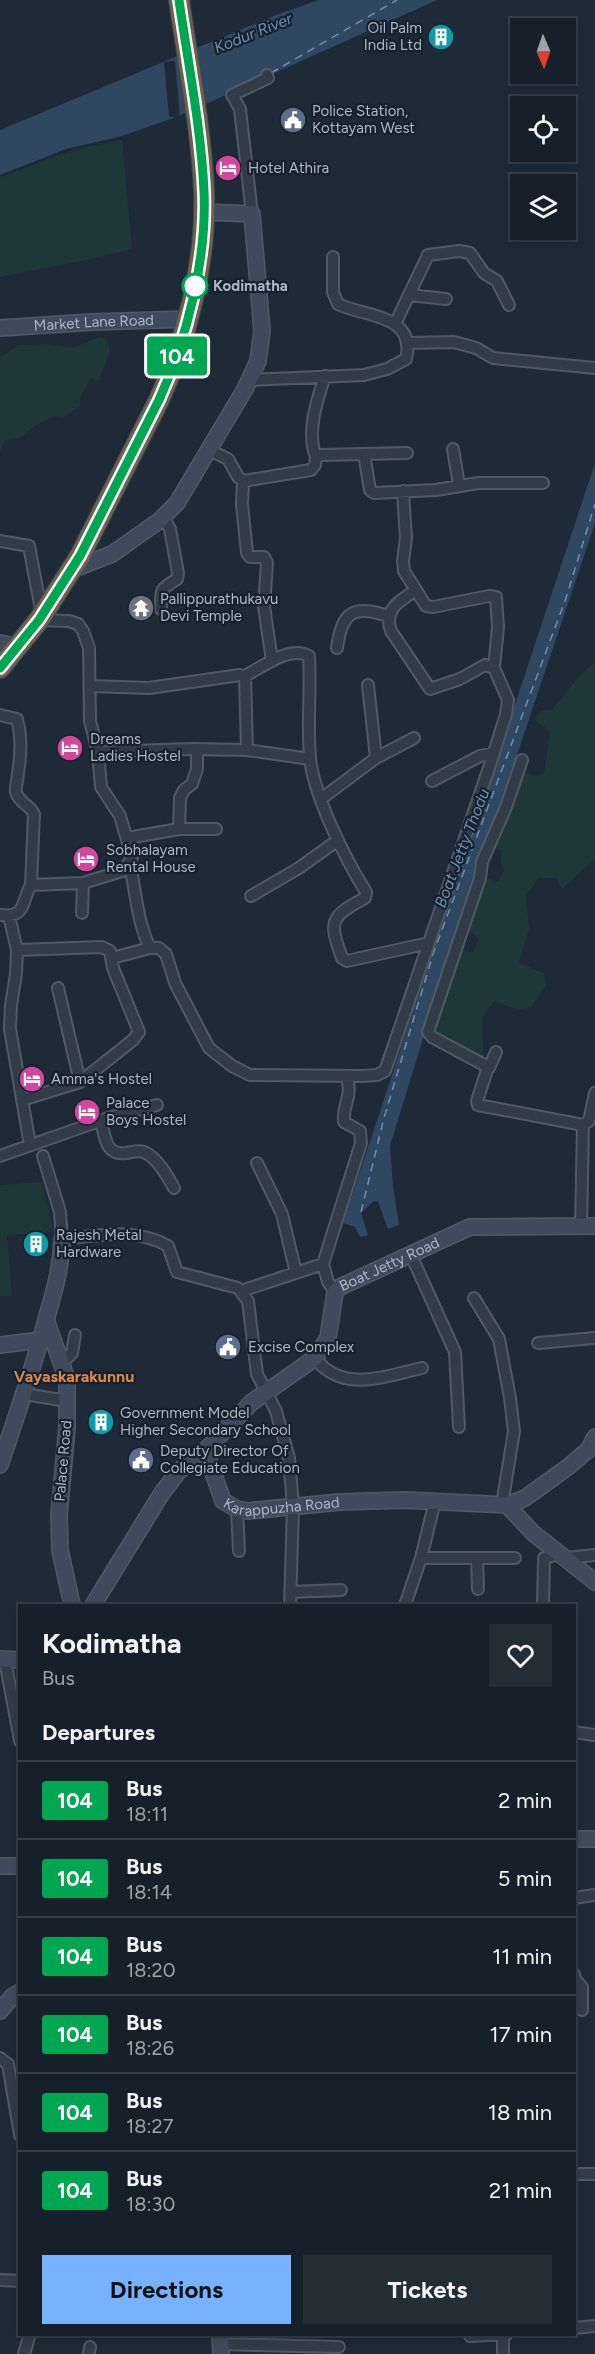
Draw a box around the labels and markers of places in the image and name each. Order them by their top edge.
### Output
place label: Oil Palm India Ltd [364,19,422,54]
building icon: Oil Palm India Ltd [426,22,456,52]
place label: Police Station, Kottayam West [312,102,415,137]
public building icon: Police Station, Kottayam West [278,105,308,135]
hotel icon: Hotel Athira [213,153,243,183]
place label: Hotel Athira [248,159,329,177]
marker: Kodimatha [182,273,208,299]
place label: Kodimatha [213,277,288,295]
place label: Pallippurathukavu Devi Temple [160,590,278,625]
temple icon: Pallippurathukavu Devi Temple [126,593,156,623]
place label: Dreams Ladies Hostel [90,730,181,765]
hotel icon: Dreams Ladies Hostel [55,733,85,763]
place label: Sobhalayam Rental House [106,841,196,876]
hotel icon: Sobhalayam Rental House [71,844,101,874]
hotel icon: Amma's Hostel [17,1064,47,1094]
place label: Amma's Hostel [51,1070,152,1088]
place label: Palace Boys Hostel [106,1094,186,1129]
hotel icon: Palace Boys Hostel [72,1097,102,1127]
place label: Rajesh Metal Hardware [56,1226,142,1261]
building icon: Rajesh Metal Hardware [21,1229,51,1259]
public building icon: Excise Complex [213,1332,243,1362]
place label: Excise Complex [248,1338,354,1356]
place label: Government Model Higher Secondary School [120,1404,291,1439]
building icon: Government Model Higher Secondary School [86,1407,116,1437]
place label: Deputy Director Of Collegiate Education [160,1442,300,1477]
public building icon: Deputy Director Of Collegiate Education [126,1445,156,1475]

